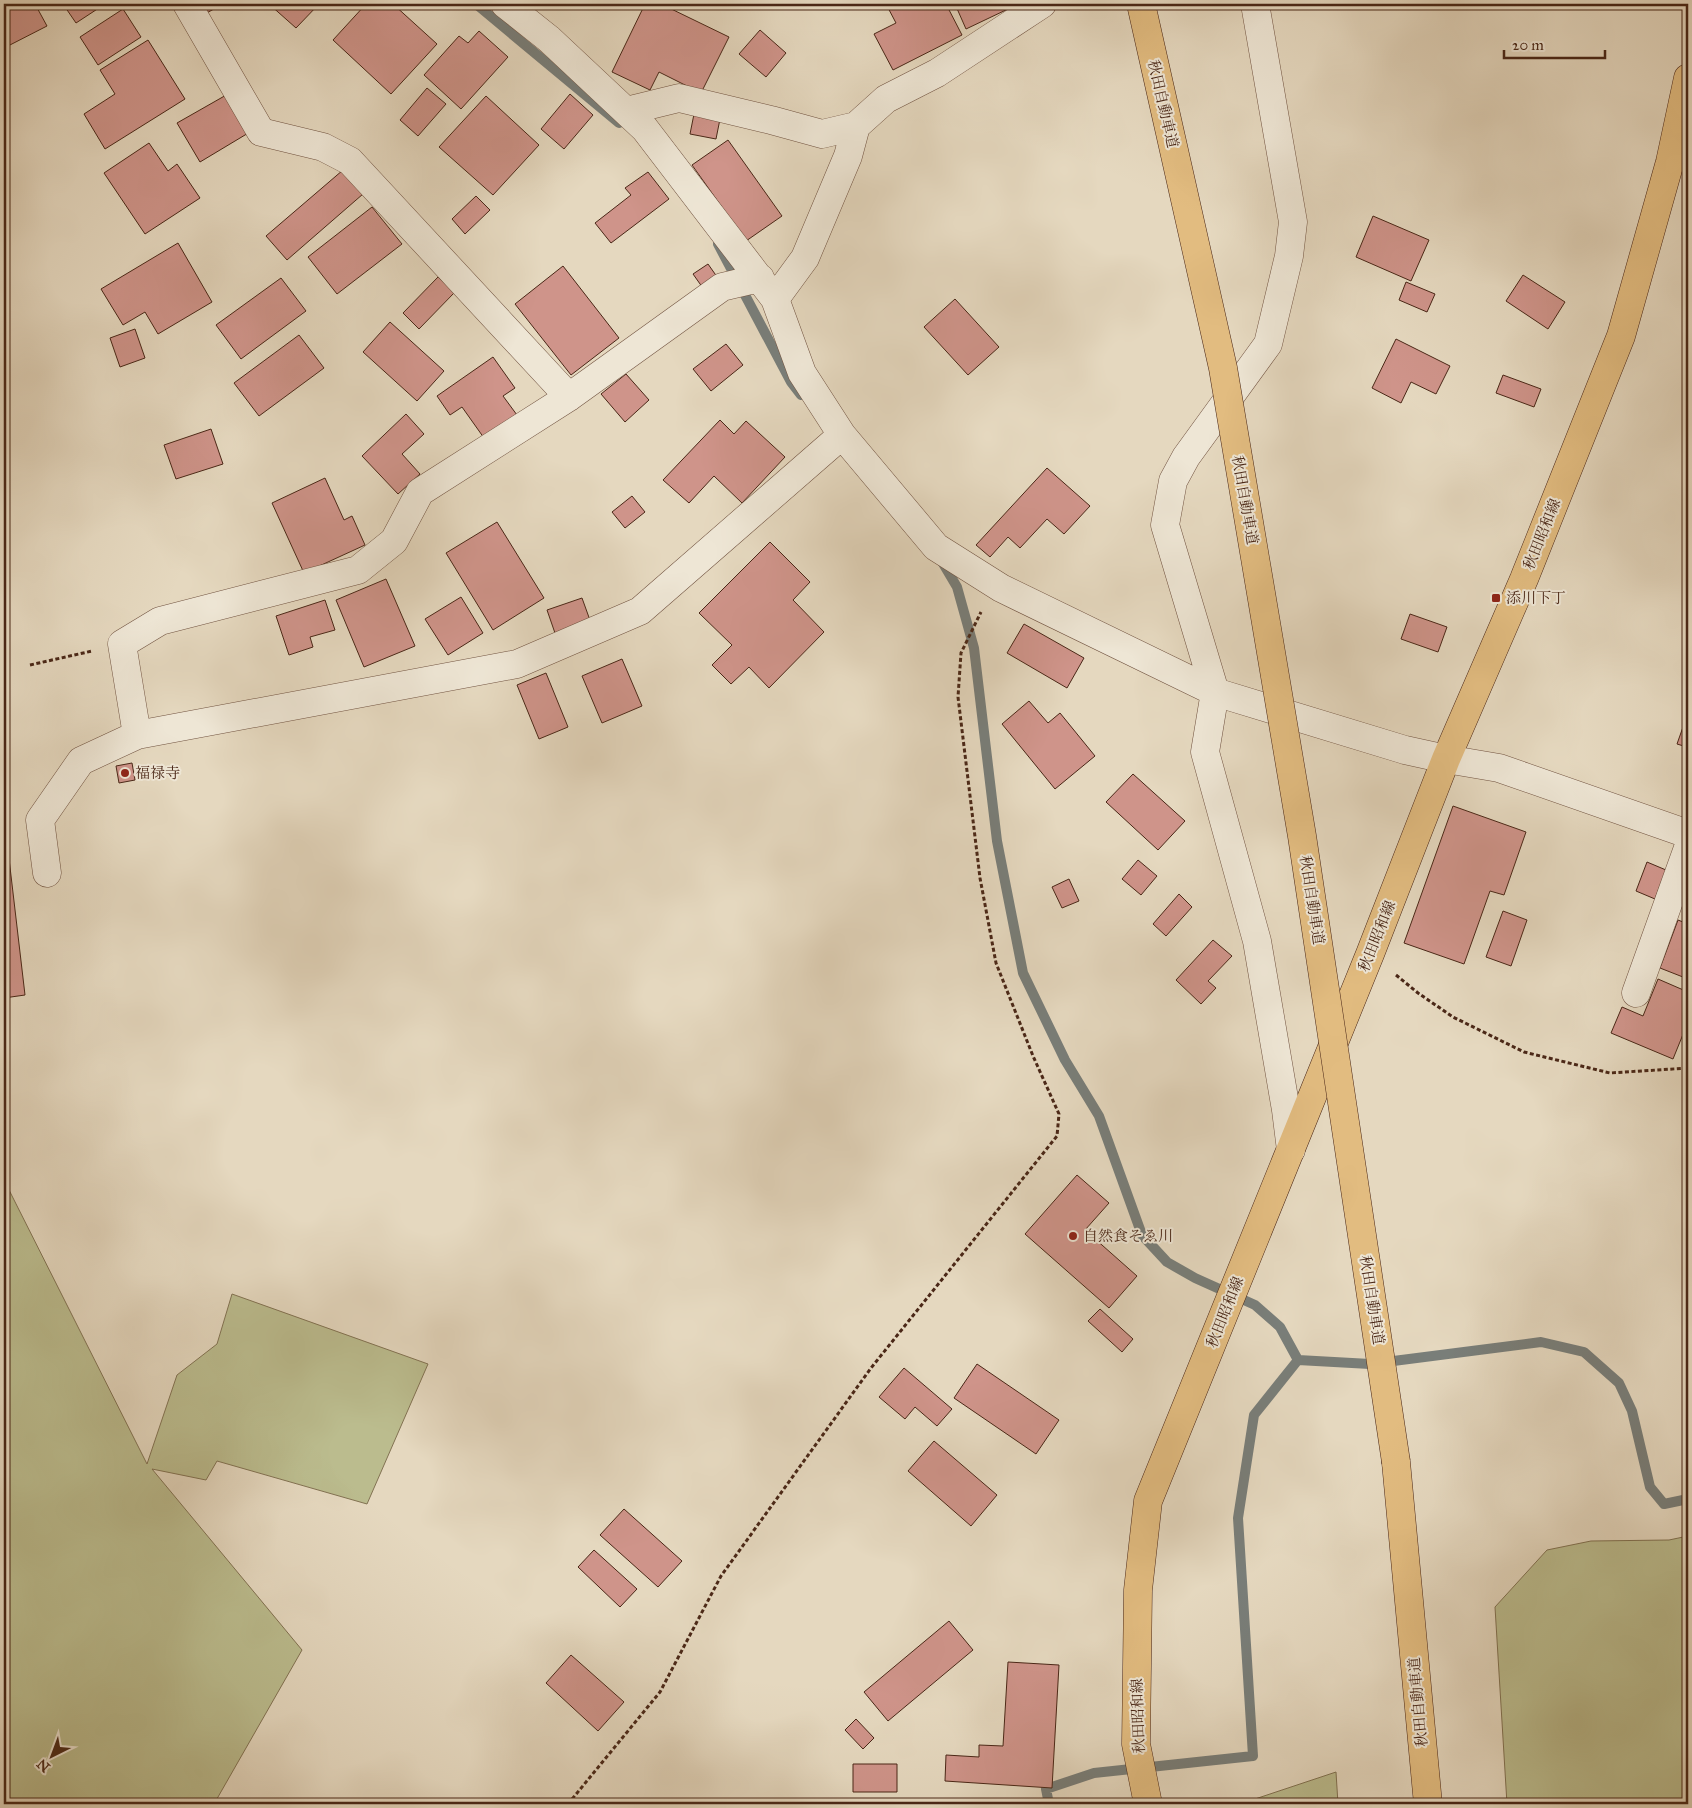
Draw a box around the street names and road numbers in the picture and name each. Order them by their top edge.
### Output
street label: 秋田自動車道 [1144,58,1182,150]
street label: 秋田自動車道 [1228,454,1262,546]
street label: 秋田昭和線 [1520,496,1564,572]
street label: 秋田自動車道 [1296,854,1328,946]
street label: 秋田昭和線 [1355,898,1399,974]
street label: 秋田自動車道 [1356,1254,1388,1346]
street label: 秋田昭和線 [1203,1274,1247,1350]
street label: 秋田自動車道 [1405,1656,1431,1748]
street label: 秋田昭和線 [1128,1678,1148,1754]

